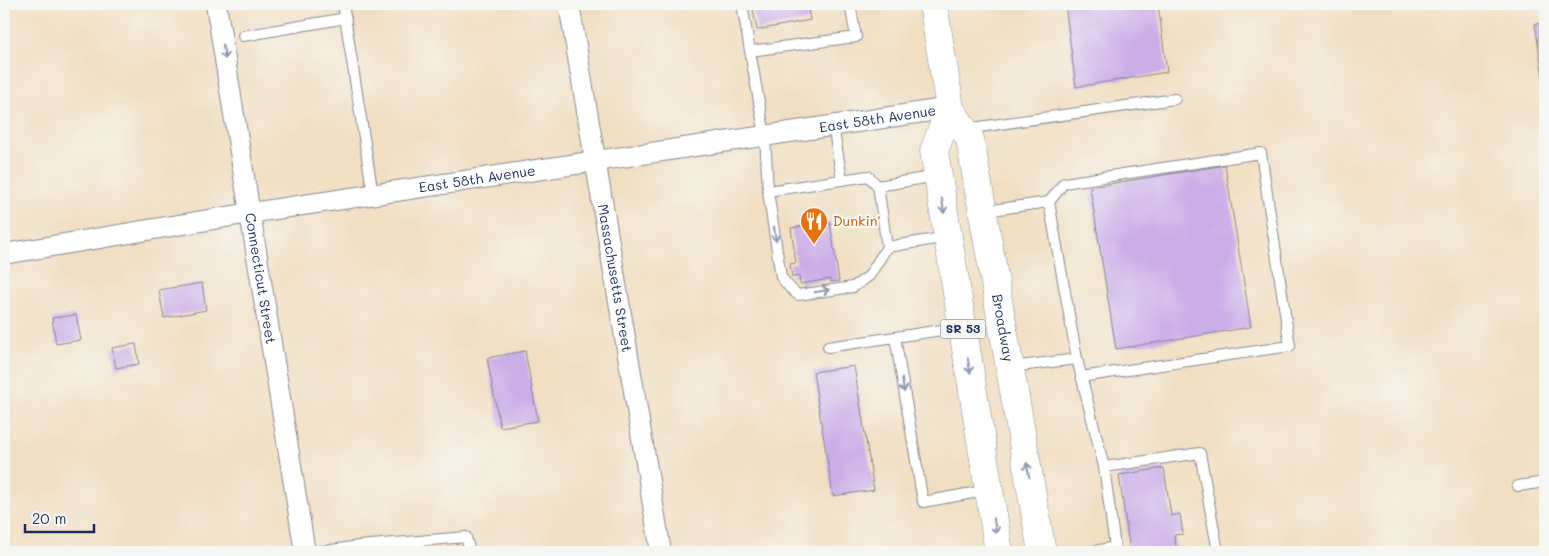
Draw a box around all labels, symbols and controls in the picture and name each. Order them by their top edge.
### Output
one-way arrow [219,44,229,60]
street label: East 58th Avenue [818,100,937,137]
street label: East 58th Avenue [417,160,537,197]
one-way arrow [938,197,948,213]
street label: Massachusetts Street [594,203,637,354]
restaurant icon: Dunkin' [799,206,829,245]
street label: Connecticut Street [241,211,281,345]
place label: Dunkin' [833,211,881,230]
one-way arrow [770,226,780,242]
one-way arrow [814,286,830,296]
street label: Broadway [988,292,1019,363]
road number: SR 53 [940,320,986,338]
one-way arrow [964,358,974,374]
one-way arrow [899,377,909,393]
one-way arrow [1023,462,1033,478]
scale bar [25,501,94,533]
text: 20 m [32,508,66,528]
one-way arrow [990,518,1000,534]

